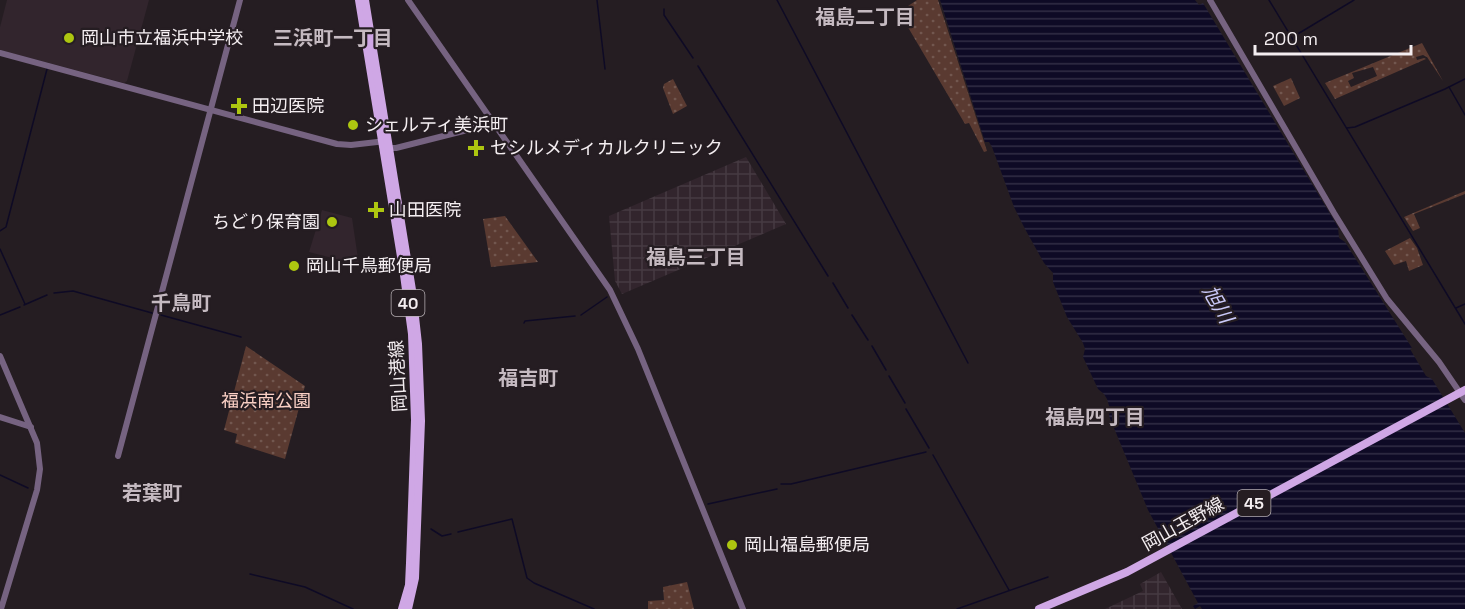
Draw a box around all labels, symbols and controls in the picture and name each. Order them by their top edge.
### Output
district label: 福島二丁目 [815,4,915,30]
scale bar [1255,18,1411,56]
district label: 三浜町一丁目 [273,25,393,51]
place label: 岡山市立福浜中学校 [81,26,243,49]
text: 200 m [1264,27,1318,50]
marker: 岡山市立福浜中学校 [62,31,76,45]
place label: 田辺医院 [252,94,324,117]
marker: 田辺医院 [230,97,248,115]
place label: シェルティ美浜町 [365,113,508,136]
marker: シェルティ美浜町 [346,118,360,132]
place label: セシルメディカルクリニック [490,136,723,159]
marker: セシルメディカルクリニック [467,139,485,157]
place label: 山田医院 [389,198,461,221]
marker: 山田医院 [367,201,385,219]
place label: ちどり保育園 [212,210,320,233]
marker: ちどり保育園 [325,215,339,229]
district label: 福島三丁目 [646,244,746,270]
place label: 岡山千鳥郵便局 [306,254,432,277]
marker: 岡山千鳥郵便局 [287,259,301,273]
water label: 旭川 [1197,280,1240,330]
district label: 千鳥町 [151,290,211,316]
road number: 40 [392,290,424,316]
street label: 岡山港線 [384,339,411,413]
district label: 福吉町 [498,365,558,391]
park label: 福浜南公園 [221,389,311,412]
district label: 福島四丁目 [1045,404,1145,430]
district label: 若葉町 [122,480,182,506]
road number: 45 [1238,490,1270,516]
street label: 岡山玉野線 [1138,492,1228,555]
place label: 岡山福島郵便局 [744,533,870,556]
marker: 岡山福島郵便局 [725,538,739,552]

